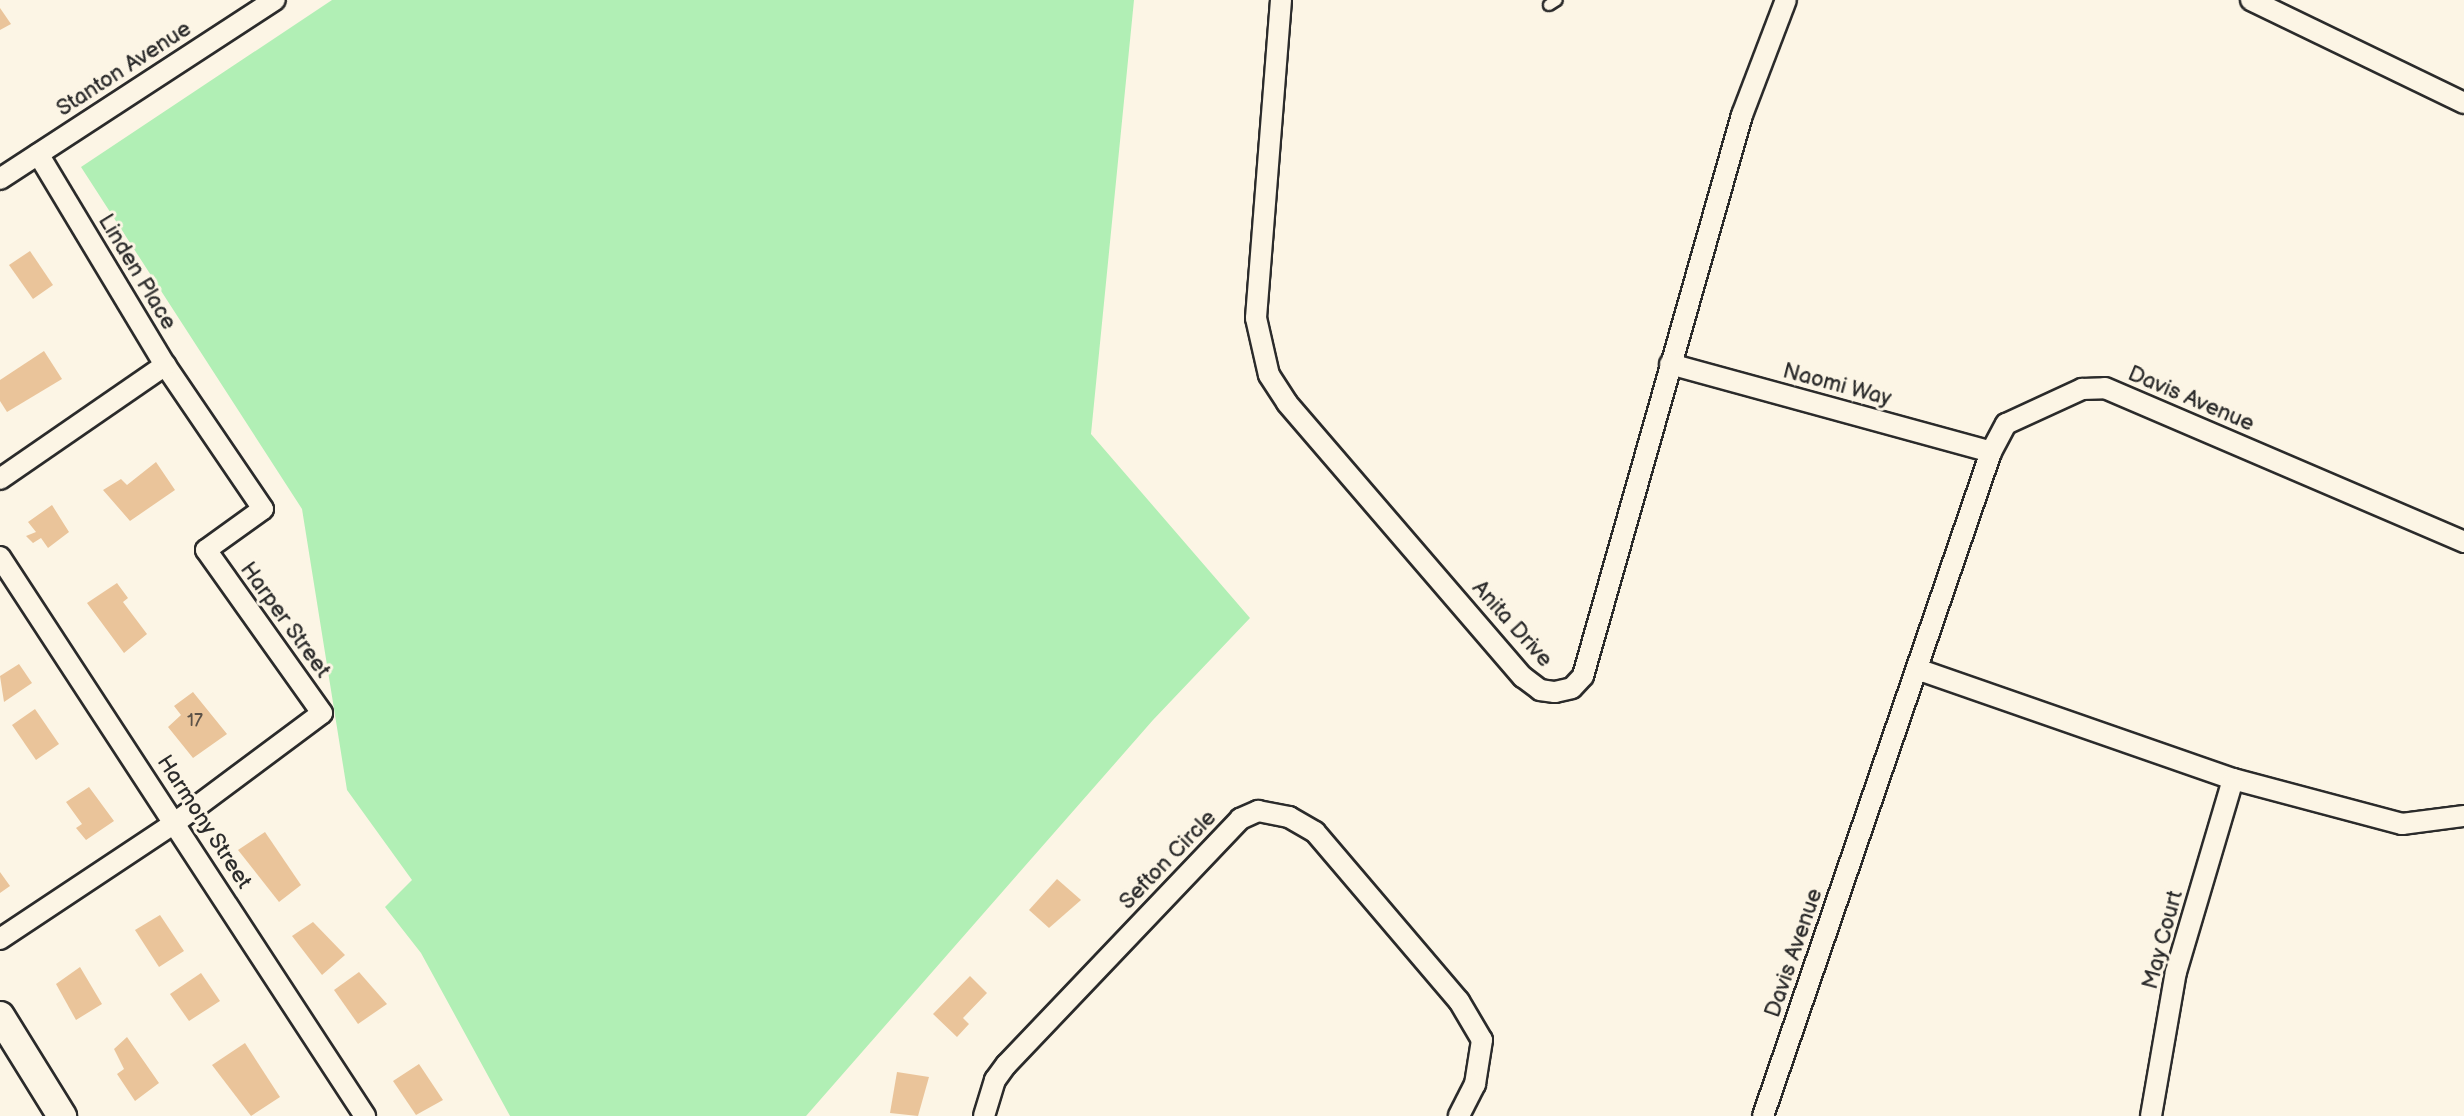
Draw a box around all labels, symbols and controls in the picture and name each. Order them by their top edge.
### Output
street label: Stanton Avenue [52,16,196,122]
street label: Linden Place [92,209,182,335]
street label: Naomi Way [1780,358,1894,412]
street label: Davis Avenue [2124,361,2258,437]
street label: Harper Street [234,557,336,683]
street label: Anita Drive [1466,575,1558,673]
house number: 17 [187,710,203,732]
street label: Harmony Street [150,749,258,895]
street label: Sefton Circle [1114,805,1222,915]
street label: Davis Avenue [1760,885,1828,1021]
street label: May Court [2137,887,2189,993]

